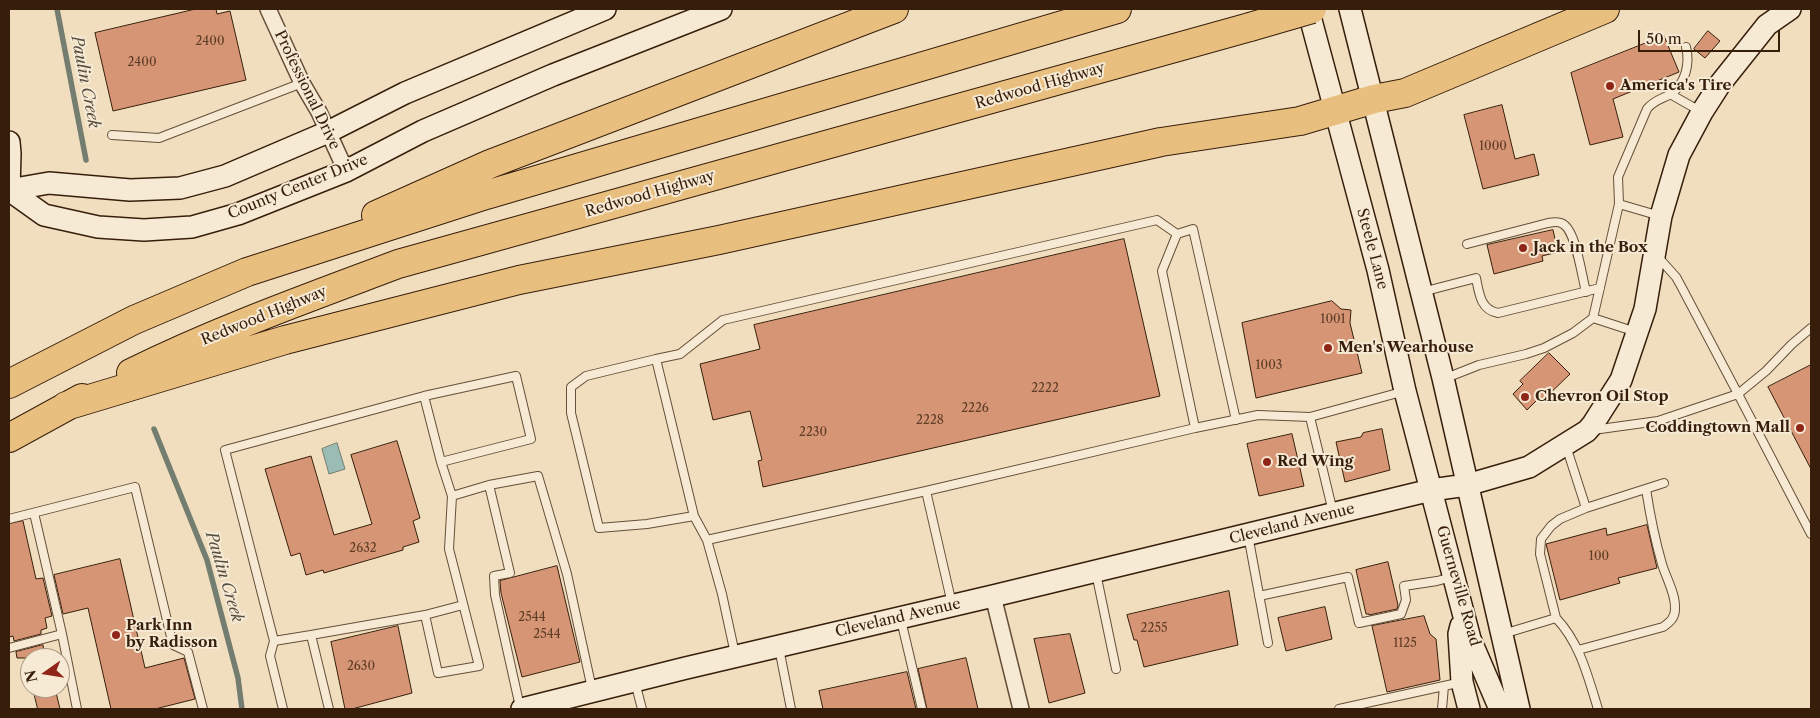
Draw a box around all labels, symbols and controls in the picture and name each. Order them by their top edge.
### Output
scale bar [1640,20,1782,52]
street label: Professional Drive [270,27,344,153]
text: 50 m [1646,29,1682,48]
water label: Paulin Creek [67,34,103,130]
house number: 2400 [195,35,225,49]
house number: 2400 [127,56,157,70]
street label: Redwood Highway [973,59,1107,113]
place label: America's Tire [1620,77,1732,95]
marker: America's Tire [1604,80,1616,92]
house number: 1000 [1479,140,1507,154]
street label: County Center Drive [225,151,371,223]
street label: Redwood Highway [583,167,717,221]
street label: Steele Lane [1353,206,1391,292]
place label: Jack in the Box [1533,239,1648,257]
marker: Jack in the Box [1517,242,1529,254]
street label: Redwood Highway [198,283,330,349]
house number: 1001 [1320,313,1346,327]
place label: Men's Wearhouse [1338,339,1474,357]
marker: Men's Wearhouse [1322,342,1334,354]
house number: 1003 [1256,359,1282,373]
house number: 2222 [1031,382,1059,396]
place label: Chevron Oil Stop [1535,388,1668,406]
marker: Chevron Oil Stop [1519,391,1531,403]
house number: 2226 [961,402,989,416]
house number: 2228 [916,414,944,428]
place label: Coddingtown Mall [1646,419,1790,437]
marker: Coddingtown Mall [1794,422,1806,434]
house number: 2230 [799,426,827,440]
place label: Red Wing [1277,453,1353,471]
marker: Red Wing [1261,456,1273,468]
street label: Cleveland Avenue [1228,500,1356,548]
street label: Guerneville Road [1432,524,1484,648]
water label: Paulin Creek [201,529,247,625]
house number: 2632 [349,542,377,556]
house number: 100 [1589,550,1609,564]
street label: Cleveland Avenue [833,595,963,641]
house number: 2544 [518,611,546,625]
place label: Park Inn by Radisson [126,617,218,652]
house number: 2255 [1141,622,1167,636]
house number: 2544 [533,628,561,642]
marker: Park Inn by Radisson [110,629,122,641]
house number: 1125 [1393,637,1417,651]
north arrow [20,648,70,698]
house number: 2630 [347,660,375,674]
text: N [21,668,41,684]

